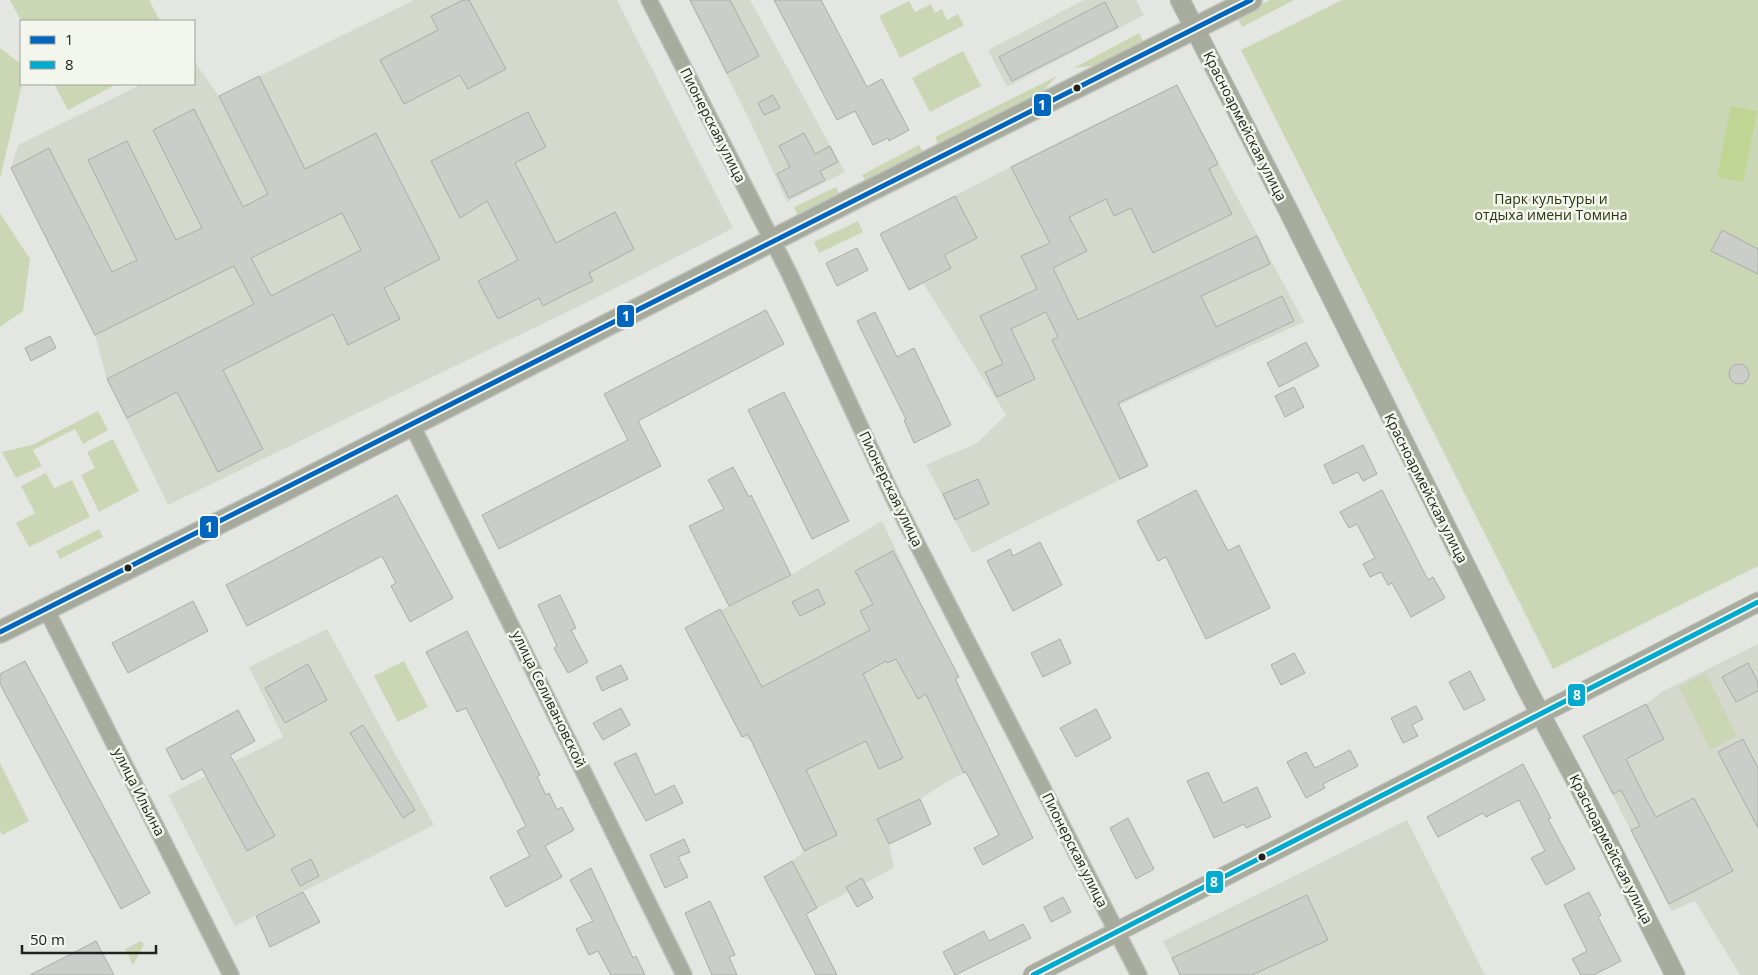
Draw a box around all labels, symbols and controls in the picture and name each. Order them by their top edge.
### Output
legend [20,20,195,85]
text: 1 [65,29,74,49]
street label: Красноармейская улица [1199,48,1292,204]
text: 8 [65,54,74,74]
street label: Пионерская улица [676,64,751,185]
unlabelled marker [1072,83,1082,93]
line badge: 1 [1033,93,1052,117]
text: 1 [1038,95,1046,114]
park label: Парк культуры и отдыха имени Томина [1475,189,1627,224]
line badge: 1 [616,304,635,328]
text: 1 [622,306,630,325]
street label: Красноармейская улица [1380,410,1473,566]
street label: Пионерская улица [855,428,928,550]
line badge: 1 [199,515,219,539]
text: 1 [205,517,213,536]
unlabelled marker [123,563,133,573]
street label: улица Селивановской [508,627,591,770]
line badge: 8 [1567,683,1586,707]
text: 8 [1573,685,1581,704]
street label: улица Ильина [109,744,170,839]
street label: Красноармейская улица [1565,771,1658,927]
street label: Пионерская улица [1038,789,1113,910]
unlabelled marker [1257,852,1267,862]
line badge: 8 [1205,870,1224,894]
text: 8 [1210,872,1218,891]
scale bar [22,922,156,954]
text: 50 m [30,929,65,949]

